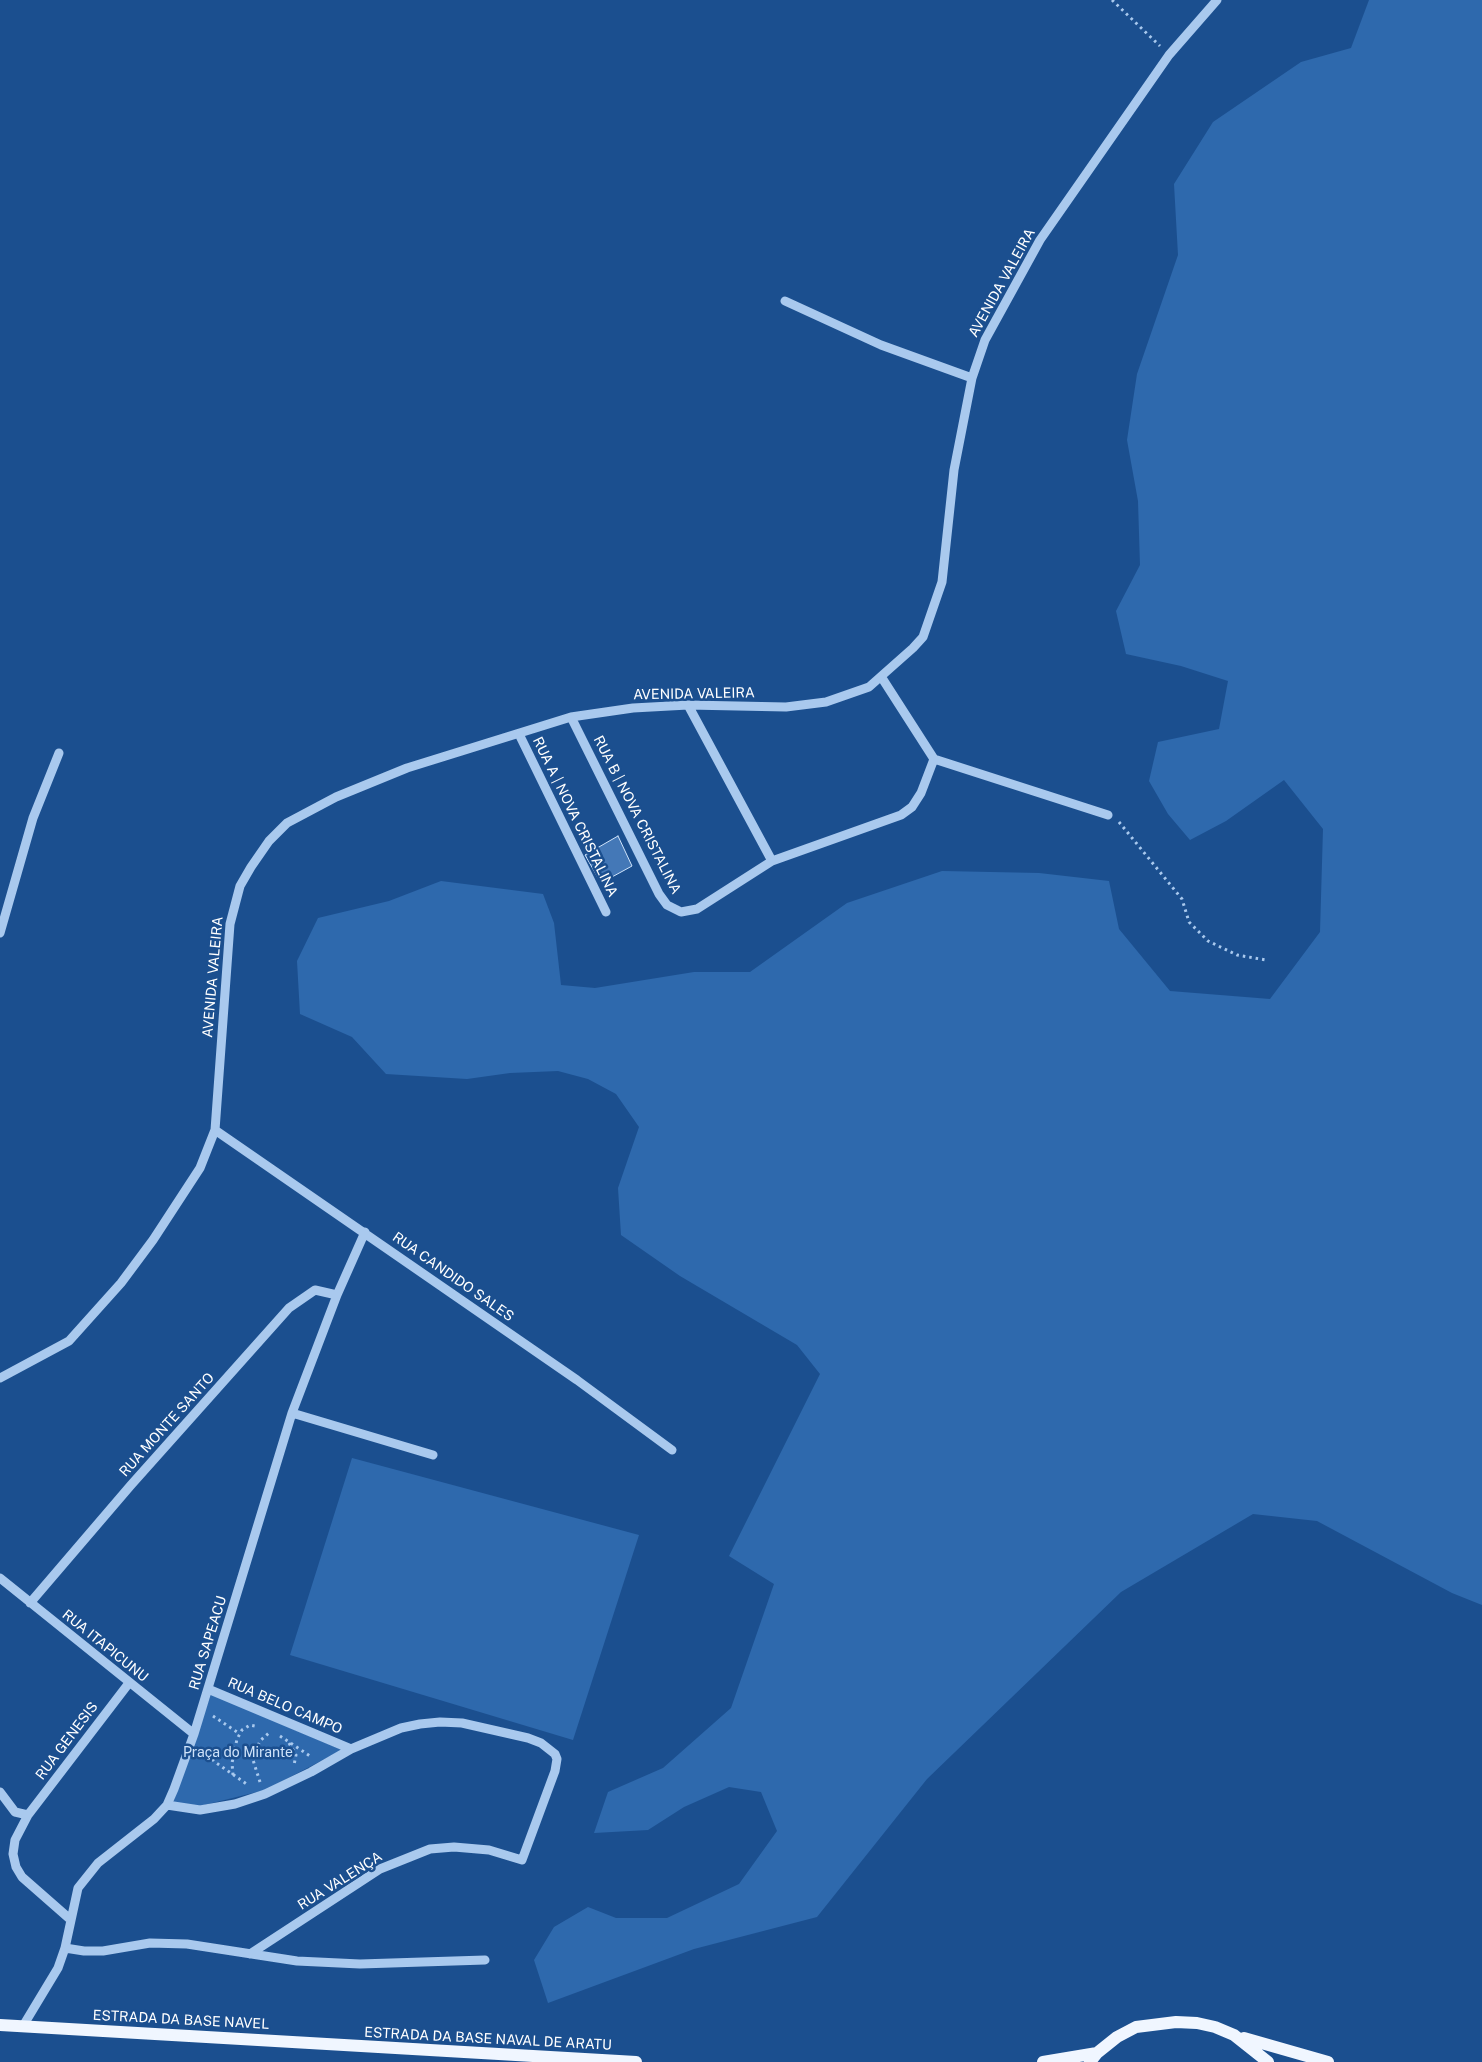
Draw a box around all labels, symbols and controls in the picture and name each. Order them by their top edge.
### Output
street label: AVENIDA VALEIRA [965,226,1039,340]
street label: AVENIDA VALEIRA [633,685,755,703]
street label: RUA B | NOVA CRISTALINA [590,733,684,897]
street label: RUA A | NOVA CRISTALINA [529,734,621,900]
street label: AVENIDA VALEIRA [199,916,227,1038]
street label: RUA CANDIDO SALES [389,1229,517,1325]
street label: RUA MONTE SANTO [116,1370,218,1480]
street label: RUA SAPEACU [186,1594,230,1692]
street label: RUA ITAPICUNU [59,1606,151,1686]
street label: RUA BELO CAMPO [225,1674,345,1738]
street label: RUA GENESIS [32,1699,102,1783]
park label: Praça do Mirante [183,1745,293,1761]
street label: RUA VALENÇA [295,1848,385,1914]
street label: ESTRADA DA BASE NAVEL [92,2007,270,2033]
street label: ESTRADA DA BASE NAVAL DE ARATU [364,2024,612,2054]

